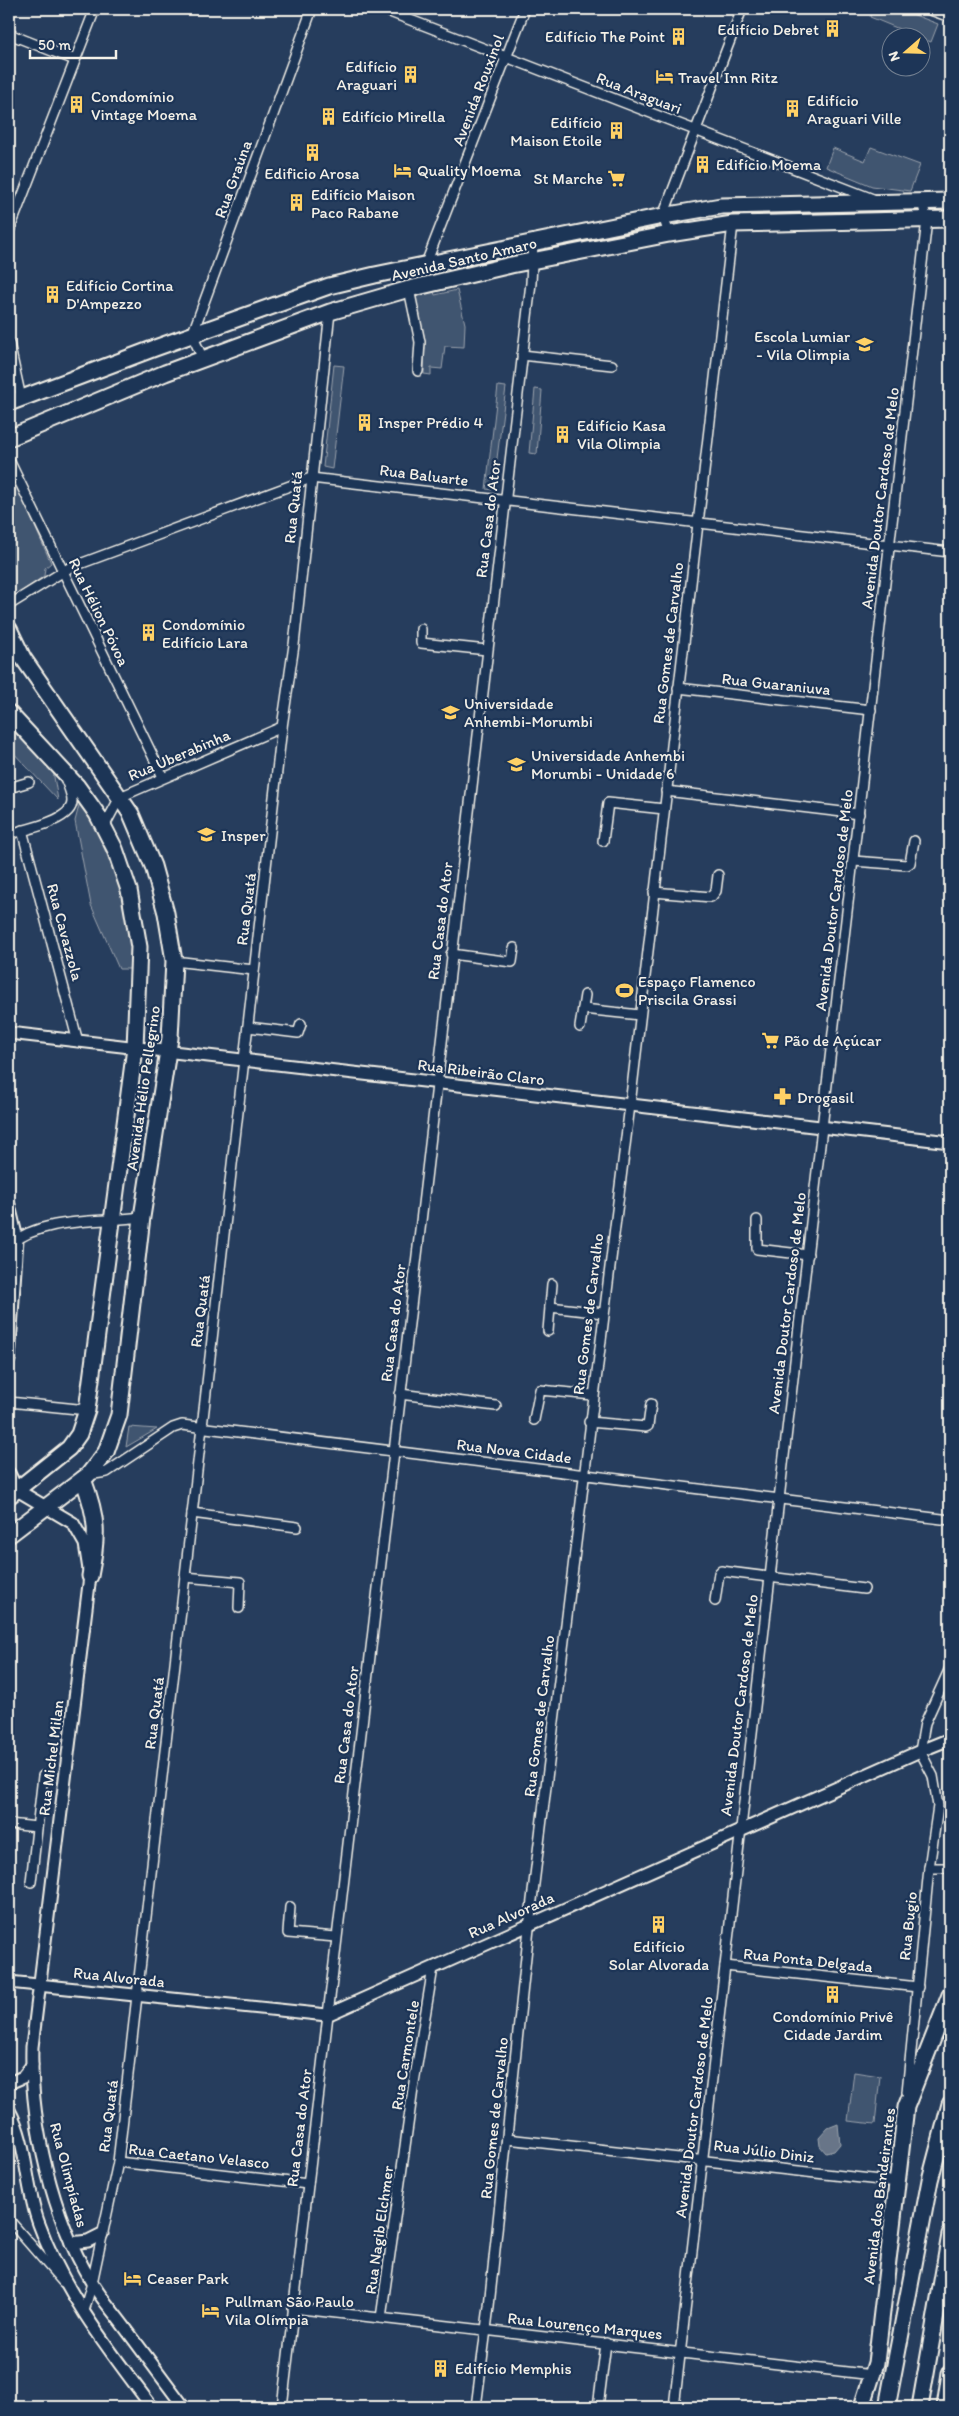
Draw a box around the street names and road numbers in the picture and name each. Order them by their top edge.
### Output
street label: Avenida Rouxinol [448,31,508,149]
street label: Rua Araguari [594,68,684,118]
street label: Rua Graúna [210,137,256,220]
street label: Avenida Santo Amaro [389,233,539,285]
street label: Avenida Doutor Cardoso de Melo [857,386,903,610]
street label: Rua Casa do Ator [471,458,505,579]
street label: Rua Baluarte [378,460,470,490]
street label: Rua Quatá [280,469,306,544]
street label: Rua Hélion Póvoa [65,555,134,670]
street label: Rua Gomes de Carvalho [649,561,687,725]
street label: Rua Guaraniuva [721,669,831,699]
street label: Rua Uberabinha [125,725,234,785]
street label: Avenida Doutor Cardoso de Melo [811,788,857,1012]
street label: Rua Casa do Ator [423,860,457,981]
street label: Rua Quatá [232,871,260,946]
street label: Rua Cavazzola [43,881,87,983]
street label: Avenida Hélio Pellegrino [122,1004,164,1172]
street label: Rua Ribeirão Claro [416,1055,546,1089]
street label: Avenida Doutor Cardoso de Melo [764,1191,810,1415]
street label: Rua Gomes de Carvalho [569,1232,607,1396]
street label: Rua Casa do Ator [376,1262,410,1383]
street label: Rua Quatá [186,1273,214,1348]
street label: Rua Nova Cidade [455,1435,573,1467]
street label: Avenida Doutor Cardoso de Melo [716,1593,762,1817]
street label: Rua Gomes de Carvalho [520,1634,558,1798]
street label: Rua Casa do Ator [329,1664,363,1785]
street label: Rua Quatá [140,1675,168,1750]
street label: Rua Michel Milan [34,1699,68,1817]
street label: Rua Alvorada [465,1888,557,1942]
street label: Rua Bugio [895,1890,921,1962]
street label: Rua Ponta Delgada [742,1944,874,1976]
street label: Rua Alvorada [72,1963,166,1991]
street label: Avenida Doutor Cardoso de Melo [671,1995,717,2219]
street label: Rua Carmontele [387,1998,423,2111]
street label: Rua Gomes de Carvalho [476,2036,512,2200]
street label: Rua Casa do Ator [282,2067,316,2188]
street label: Rua Quatá [94,2078,122,2153]
street label: Avenida dos Bandeirantes [859,2107,899,2285]
street label: Rua Olimpíadas [46,2120,92,2230]
street label: Rua Júlio Diniz [713,2135,816,2167]
street label: Rua Caetano Velasco [128,2139,270,2173]
street label: Rua Nagib Elchmer [361,2164,398,2296]
street label: Rua Lourenço Marques [507,2308,663,2344]

